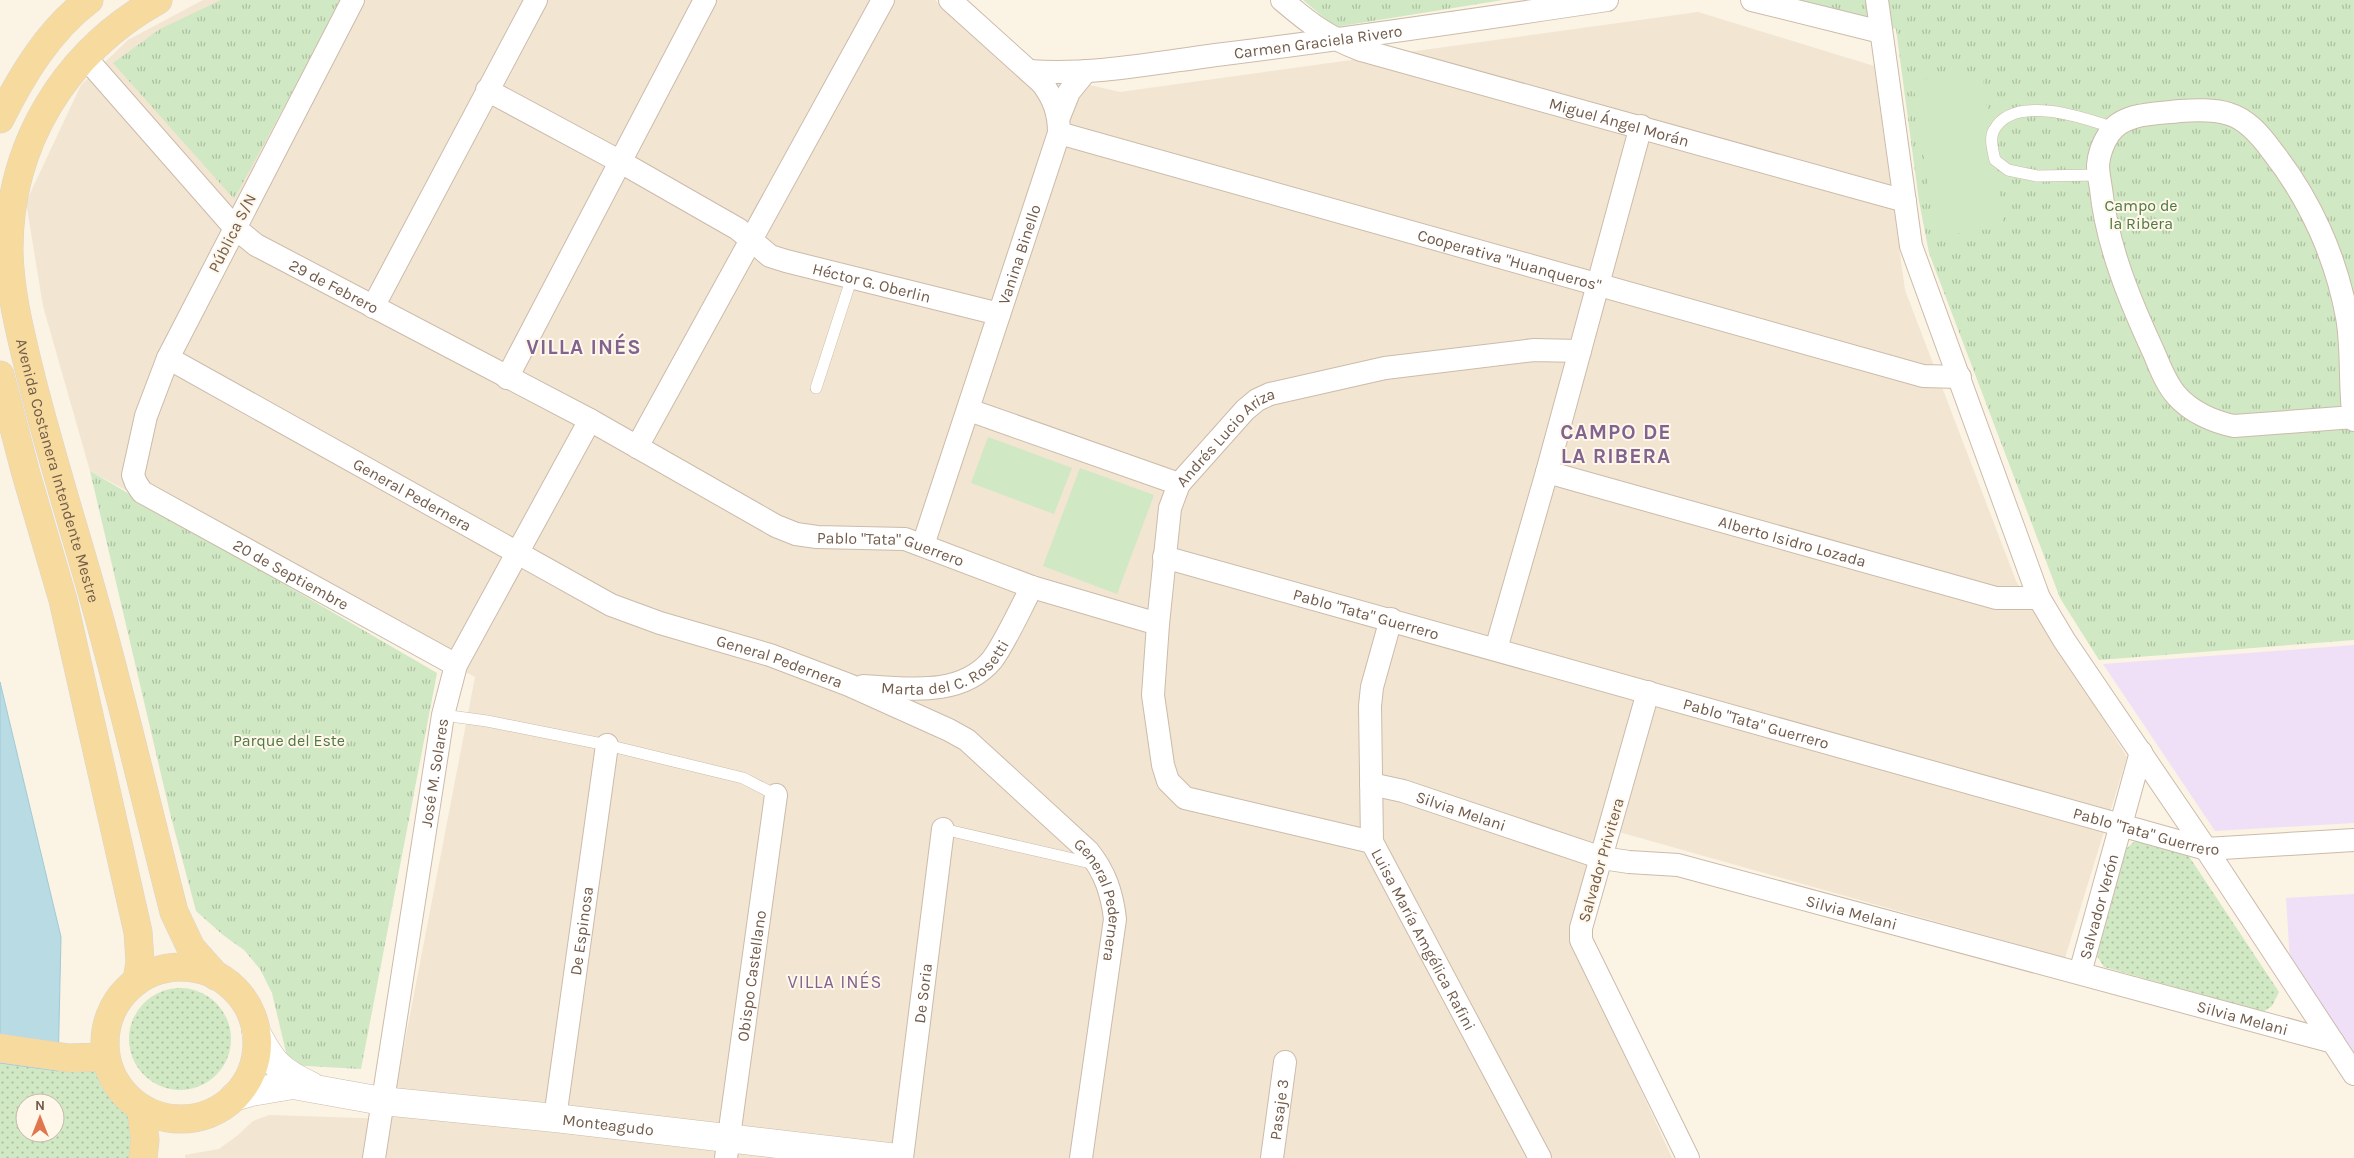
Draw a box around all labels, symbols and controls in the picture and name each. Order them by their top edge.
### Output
street label: Carmen Graciela Rivero [1233,21,1403,62]
street label: Miguel Ángel Morán [1547,93,1691,150]
street label: Pública S/N [204,191,260,275]
park label: Campo de la Ribera [2104,196,2178,233]
street label: Vanina Binello [994,202,1044,307]
street label: Cooperativa "Huanqueros" [1416,225,1604,295]
street label: 29 de Febrero [286,255,382,317]
street label: Héctor G. Oberlin [811,258,933,306]
district label: VILLA INÉS [526,333,642,359]
street label: Avenida Costanera Intendente Mestre [12,336,104,605]
street label: Andrés Lucio Ariza [1172,384,1277,490]
district label: CAMPO DE LA RIBERA [1560,420,1672,468]
street label: General Pedernera [350,454,475,535]
street label: Alberto Isidro Lozada [1717,511,1868,571]
street label: Pablo "Tata" Guerrero [817,527,967,570]
street label: 20 de Septiembre [230,535,352,614]
street label: Pablo "Tata" Guerrero [1291,584,1441,643]
street label: General Pedernera [714,630,846,691]
street label: Marta del C. Rosetti [881,636,1012,698]
street label: Pablo "Tata" Guerrero [1681,693,1831,752]
street label: José M. Solares [416,717,452,828]
park label: Parque del Este [233,731,345,750]
street label: Silvia Melani [1414,787,1509,835]
street label: Salvador Privitera [1574,796,1628,924]
street label: Pablo "Tata" Guerrero [2071,803,2220,859]
street label: General Pedernera [1070,834,1125,963]
street label: Luisa María Amgélica Rafini [1368,845,1480,1034]
street label: Salvador Verón [2075,852,2122,961]
street label: De Espinosa [565,885,597,977]
street label: Silvia Melani [1804,891,1899,933]
street label: Obispo Castellano [733,909,770,1043]
street label: De Soria [909,962,936,1024]
district label: VILLA INÉS [788,970,882,993]
street label: Silvia Melani [2195,996,2290,1039]
street label: Pasaje 3 [1265,1078,1292,1141]
north arrow [15,1093,65,1143]
text: N [35,1097,45,1114]
street label: Monteagudo [561,1109,655,1139]

